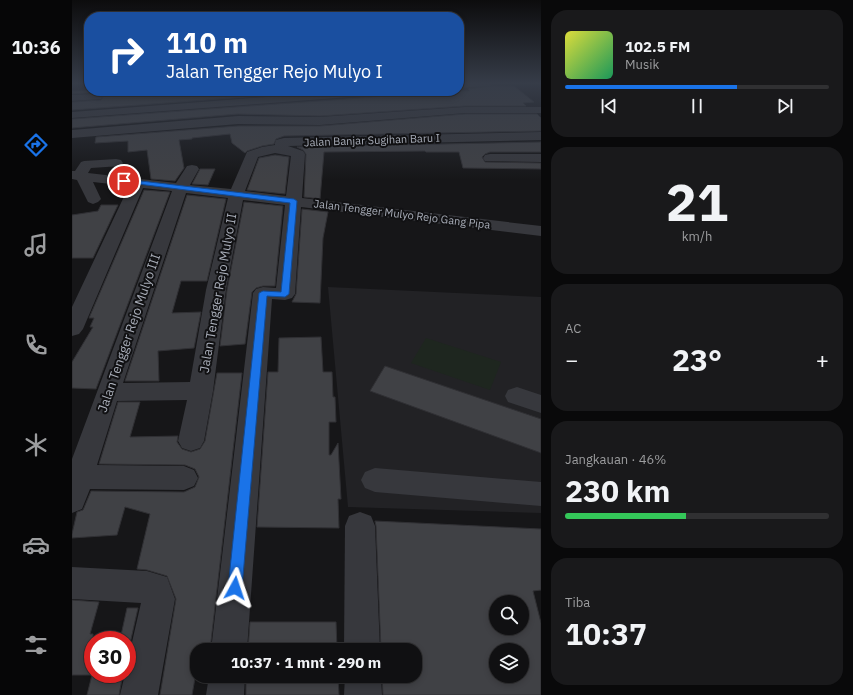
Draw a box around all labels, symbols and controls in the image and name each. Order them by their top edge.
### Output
text: 110 m [166,24,248,61]
icon: right [100,28,152,80]
text: 10:36 [11,36,61,59]
text: 102.5 FM [625,37,690,56]
text: Musik [625,56,659,73]
text: Jalan Tengger Rejo Mulyo I [166,60,383,83]
icon: previous [598,95,620,117]
icon: pause [686,95,708,117]
icon: next [774,95,796,117]
icon: directions [22,131,50,159]
street label: Jalan Banjar Sugihan Baru I [304,131,440,149]
pin [107,164,141,198]
text: 21 [666,168,728,235]
icon: arrive [113,170,135,192]
street label: Jalan Tengger Mulyo Rejo Gang Pipa [313,196,491,232]
street label: Jalan Tengger Rejo Mulyo II [196,212,240,374]
text: km/h [682,228,712,245]
icon: music [22,231,50,259]
street label: Jalan Tengger Rejo Mulyo III [94,251,164,415]
text: AC [565,320,581,337]
icon: phone [22,331,50,359]
text: 23° [672,340,722,379]
text: − [565,345,578,374]
text: + [816,345,829,374]
icon: climate [22,431,50,459]
text: Jangkauan · 46% [565,451,666,468]
text: 230 km [565,471,670,510]
icon: car [22,531,50,559]
position arrow [214,567,256,609]
text: Tiba [565,594,590,611]
map controls [489,595,529,683]
button: search [489,595,529,635]
text: 10:37 [565,614,647,653]
icon: filters [22,631,50,659]
speed limit sign: 30 [84,631,136,683]
button: layers [489,643,529,683]
text: 10:37 · 1 mnt · 290 m [231,653,381,672]

